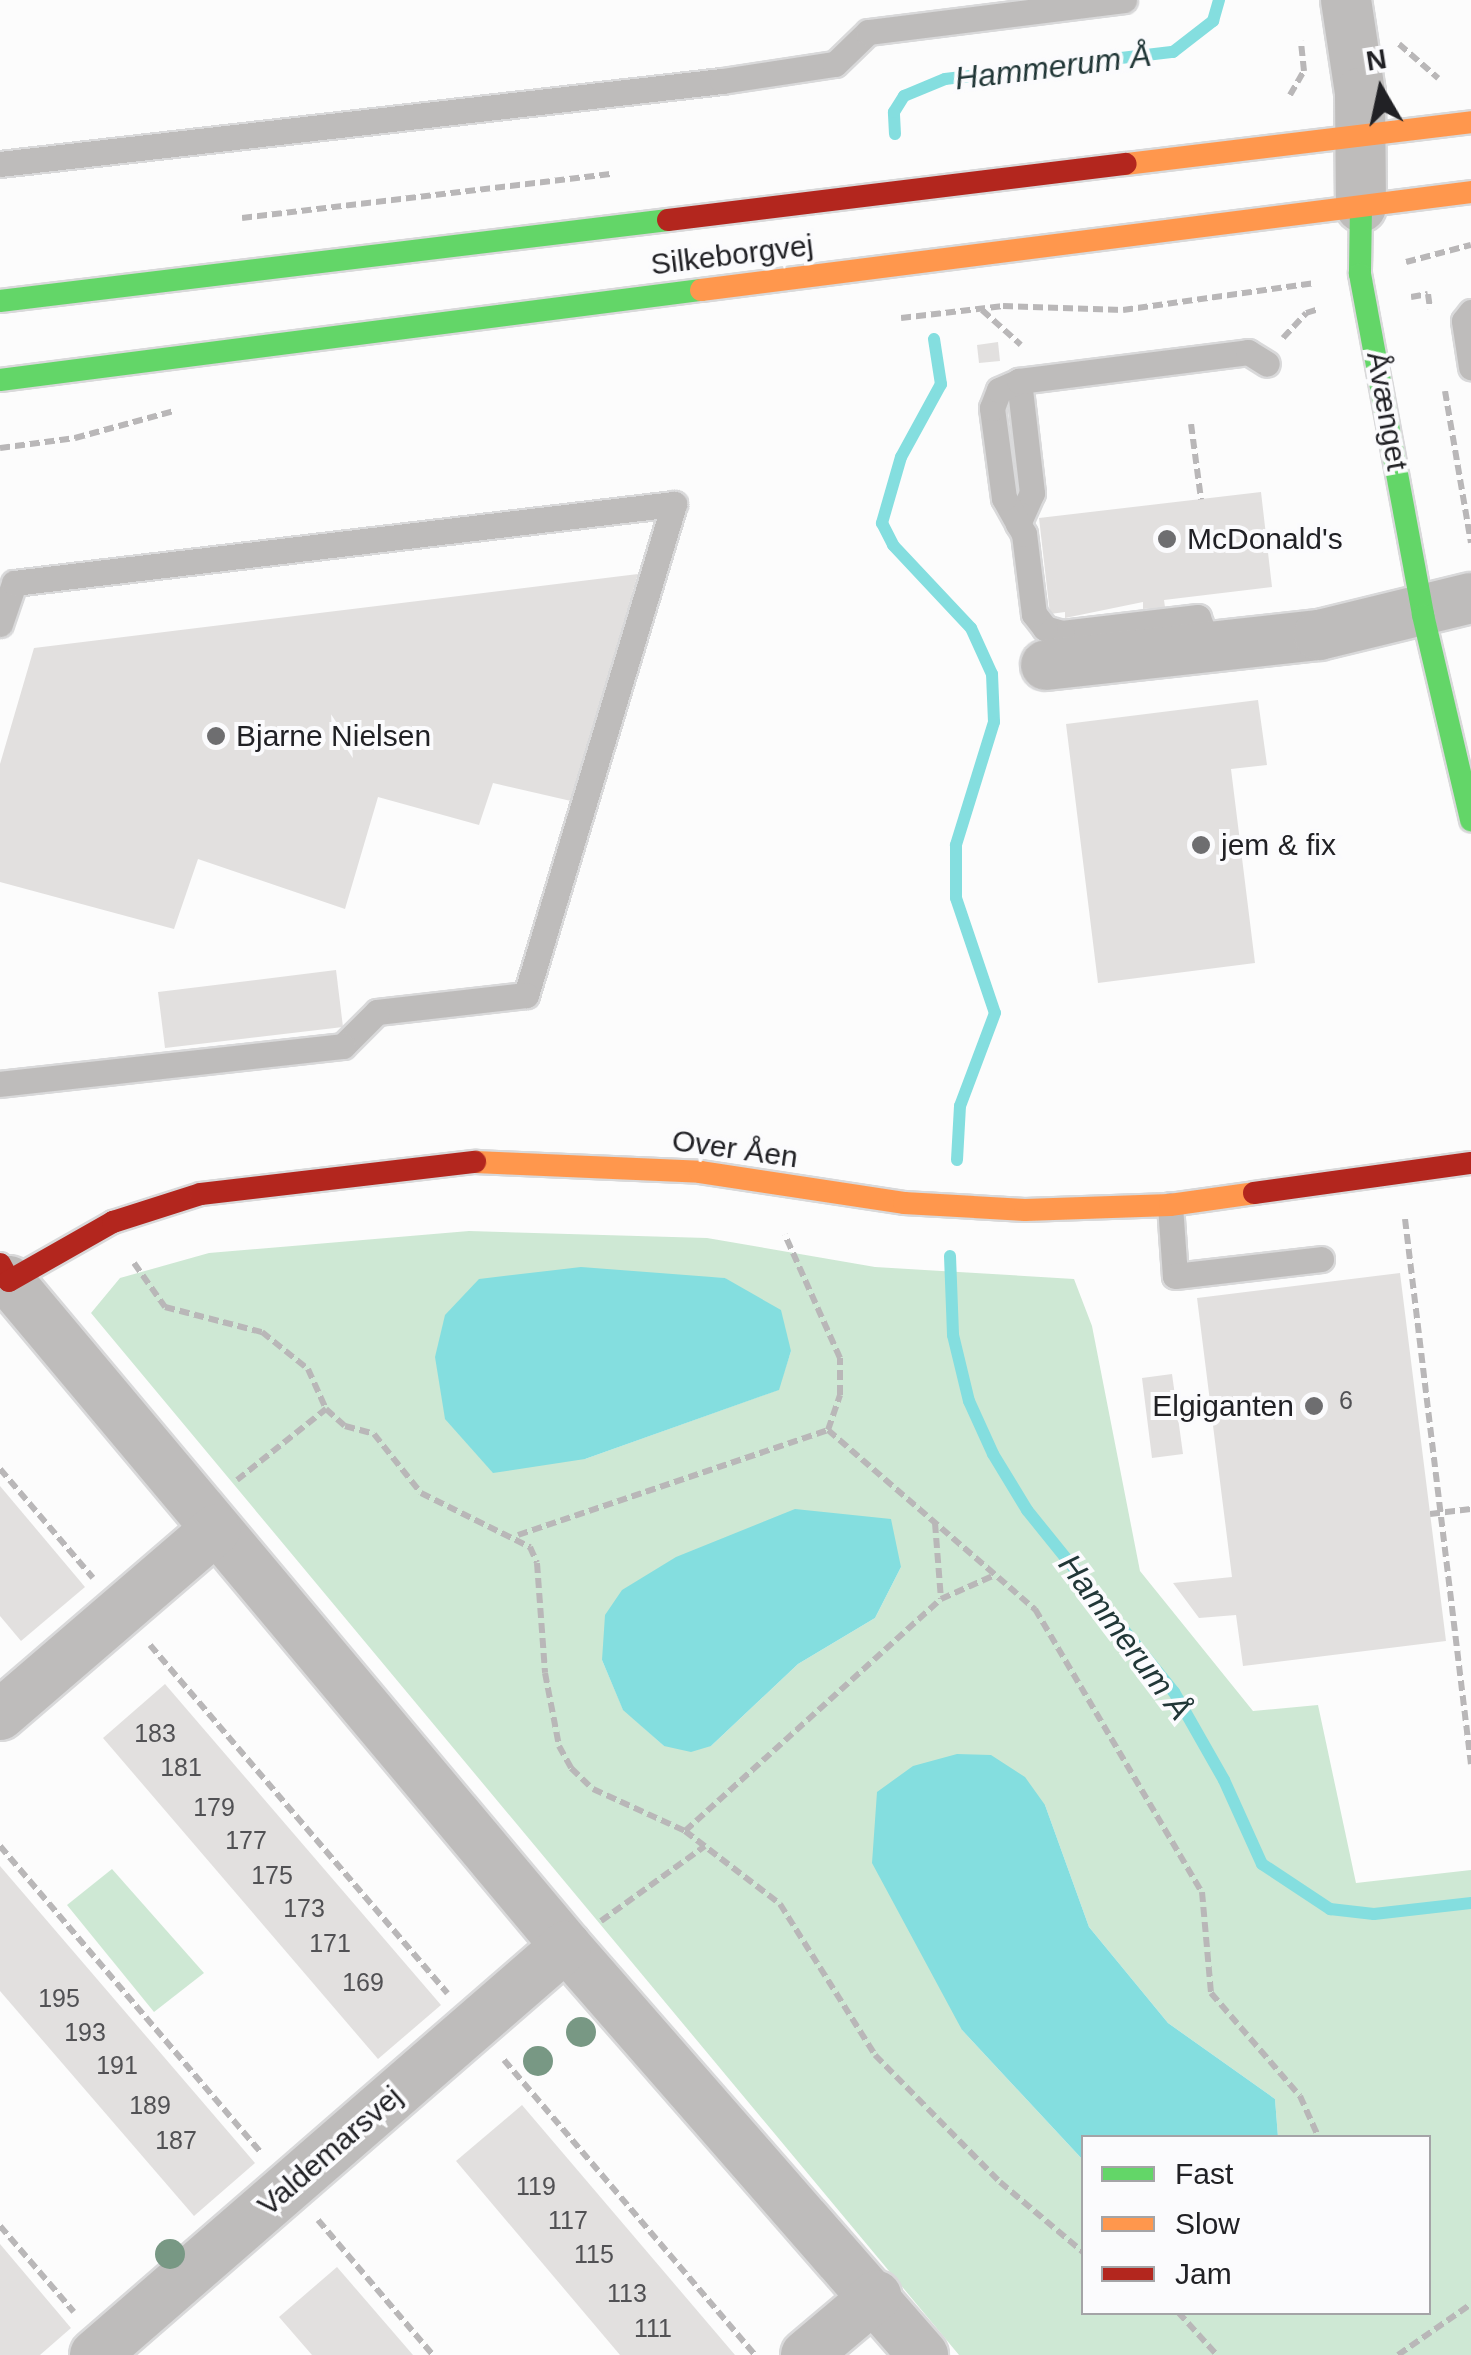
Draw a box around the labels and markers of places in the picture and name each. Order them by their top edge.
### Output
place label: McDonald's [1187,521,1343,557]
marker: McDonald's [1156,528,1178,550]
place label: Bjarne Nielsen [236,718,431,754]
marker: Bjarne Nielsen [205,725,227,747]
place label: jem & fix [1221,827,1336,863]
marker: jem & fix [1190,834,1212,856]
place label: Elgiganten [1152,1388,1294,1424]
marker: Elgiganten [1303,1395,1325,1417]

